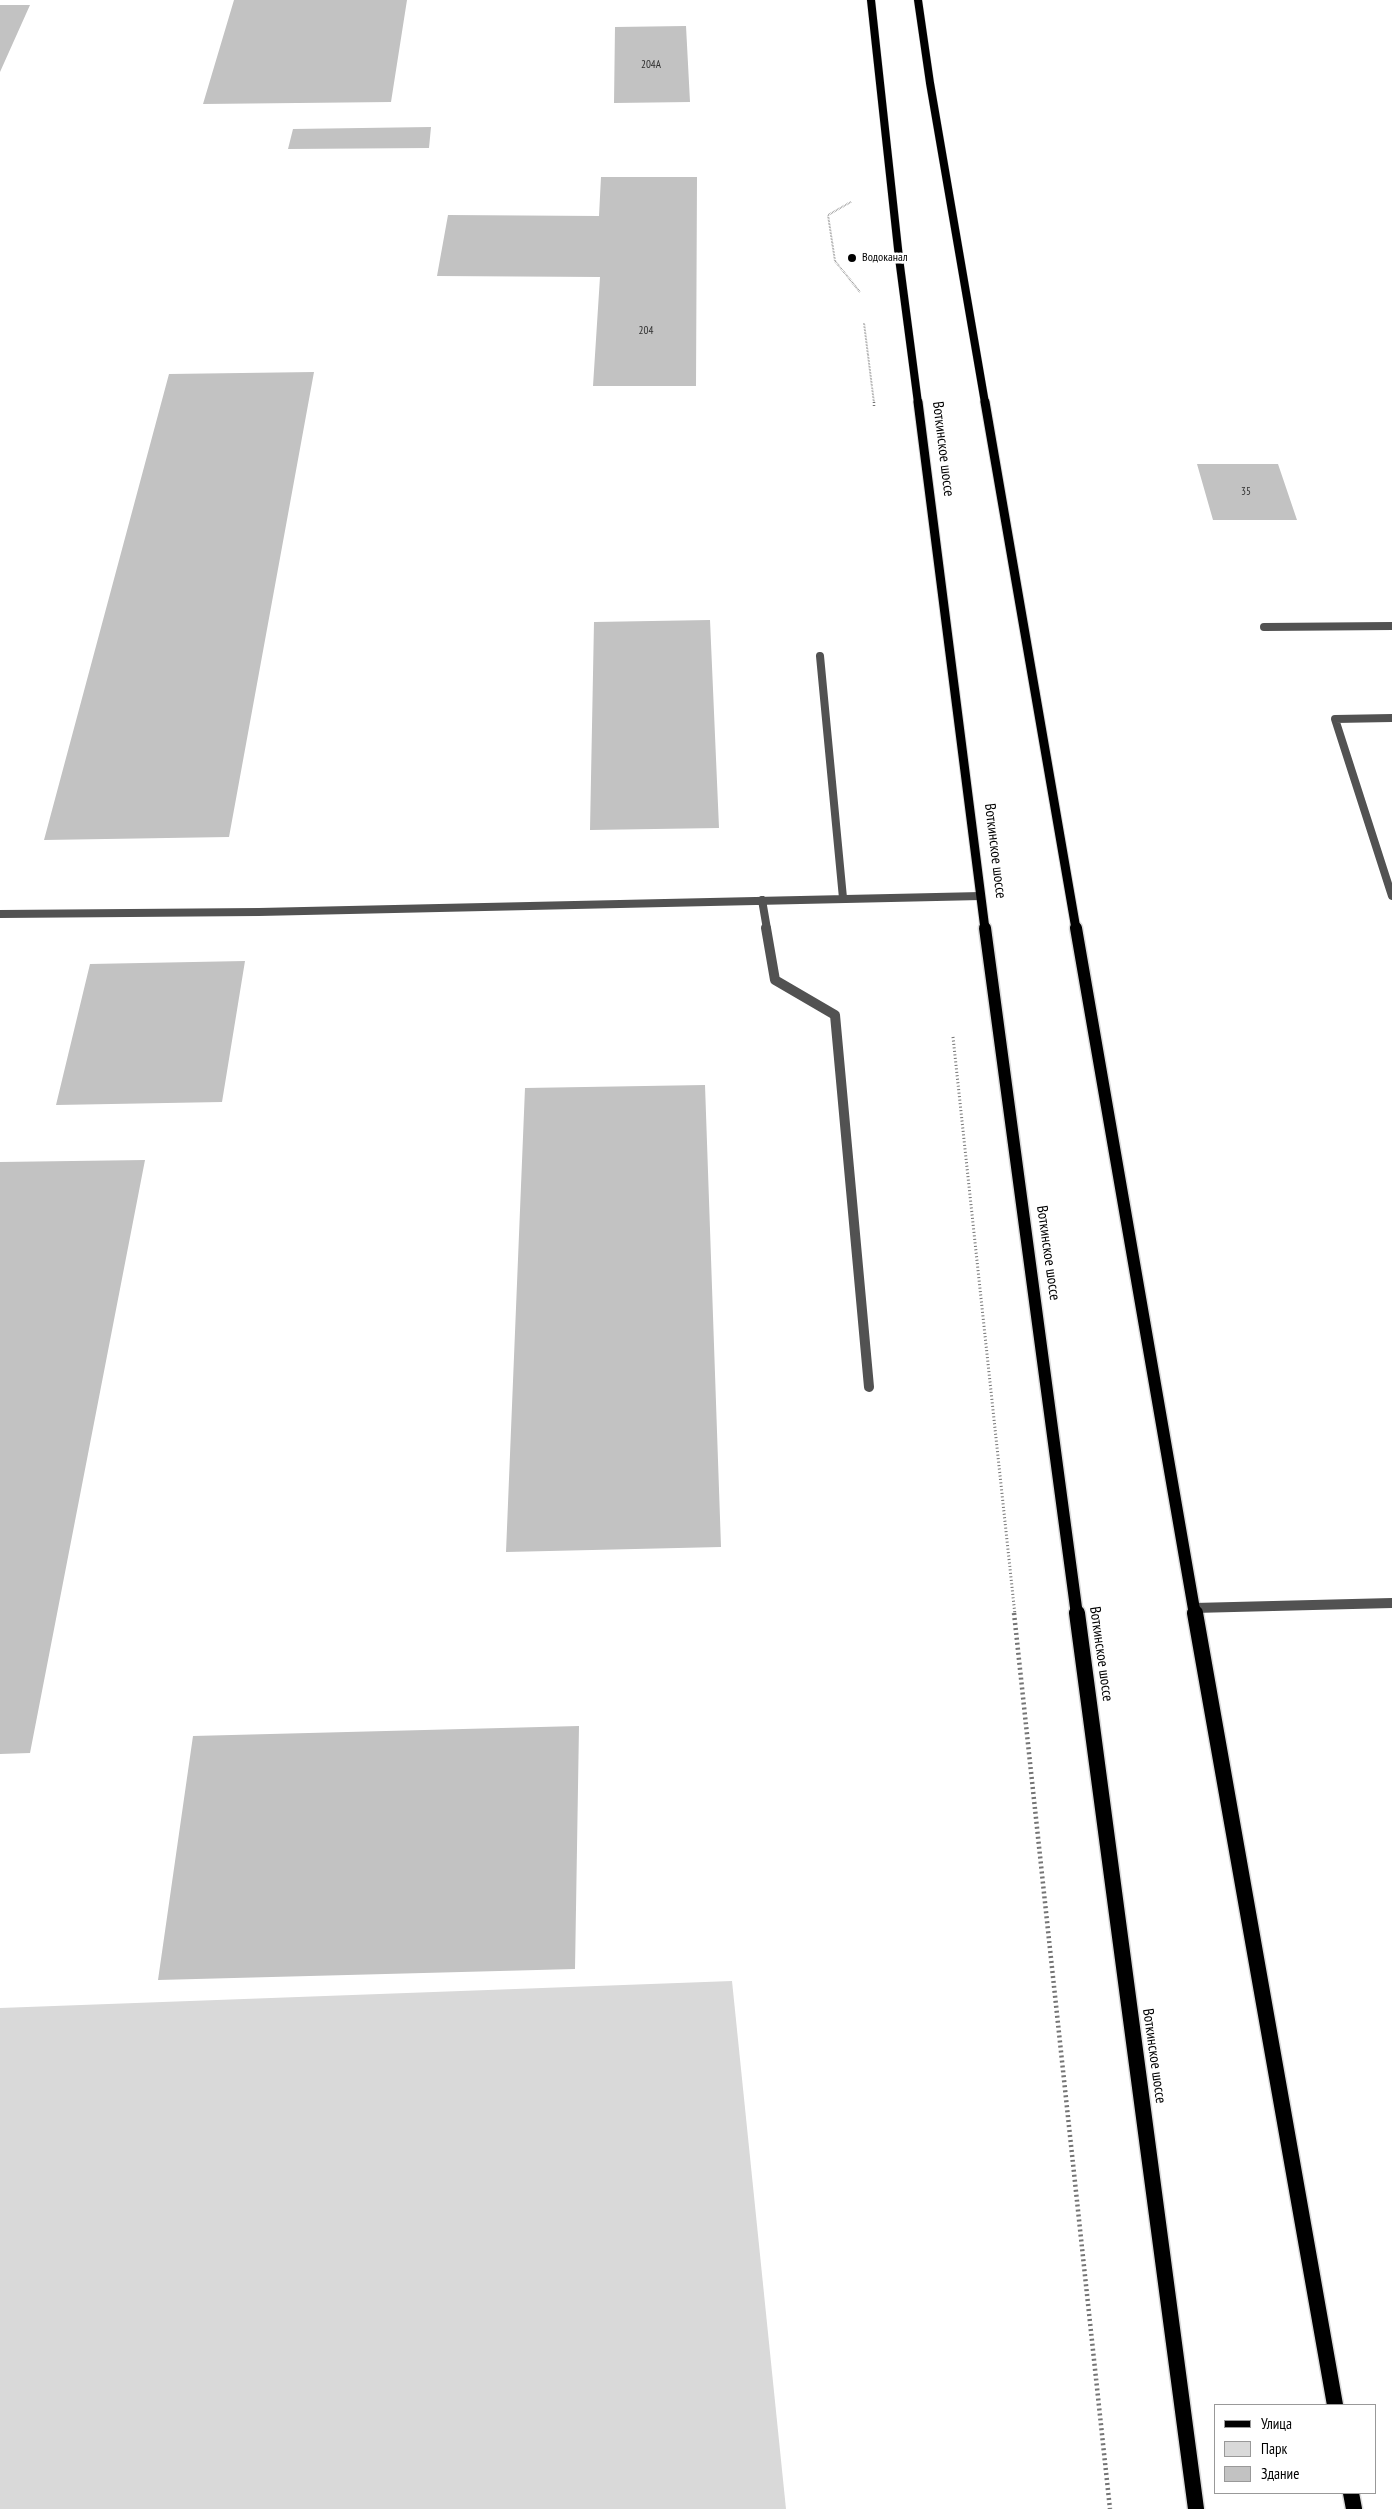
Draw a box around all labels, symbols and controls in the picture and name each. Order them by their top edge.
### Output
house number: 204А [641,58,661,72]
place label: Водоканал [862,251,908,265]
marker: Водоканал [846,252,858,264]
house number: 204 [639,324,653,338]
street label: Воткинское шоссе [928,400,958,498]
house number: 35 [1241,485,1251,499]
street label: Воткинское шоссе [980,802,1010,900]
street label: Воткинское шоссе [1032,1204,1064,1302]
street label: Воткинское шоссе [1085,1605,1117,1703]
street label: Воткинское шоссе [1138,2007,1170,2105]
legend [1214,2404,1377,2494]
text: Улица [1261,2414,1292,2433]
text: Парк [1261,2439,1287,2458]
text: Здание [1261,2464,1299,2483]

